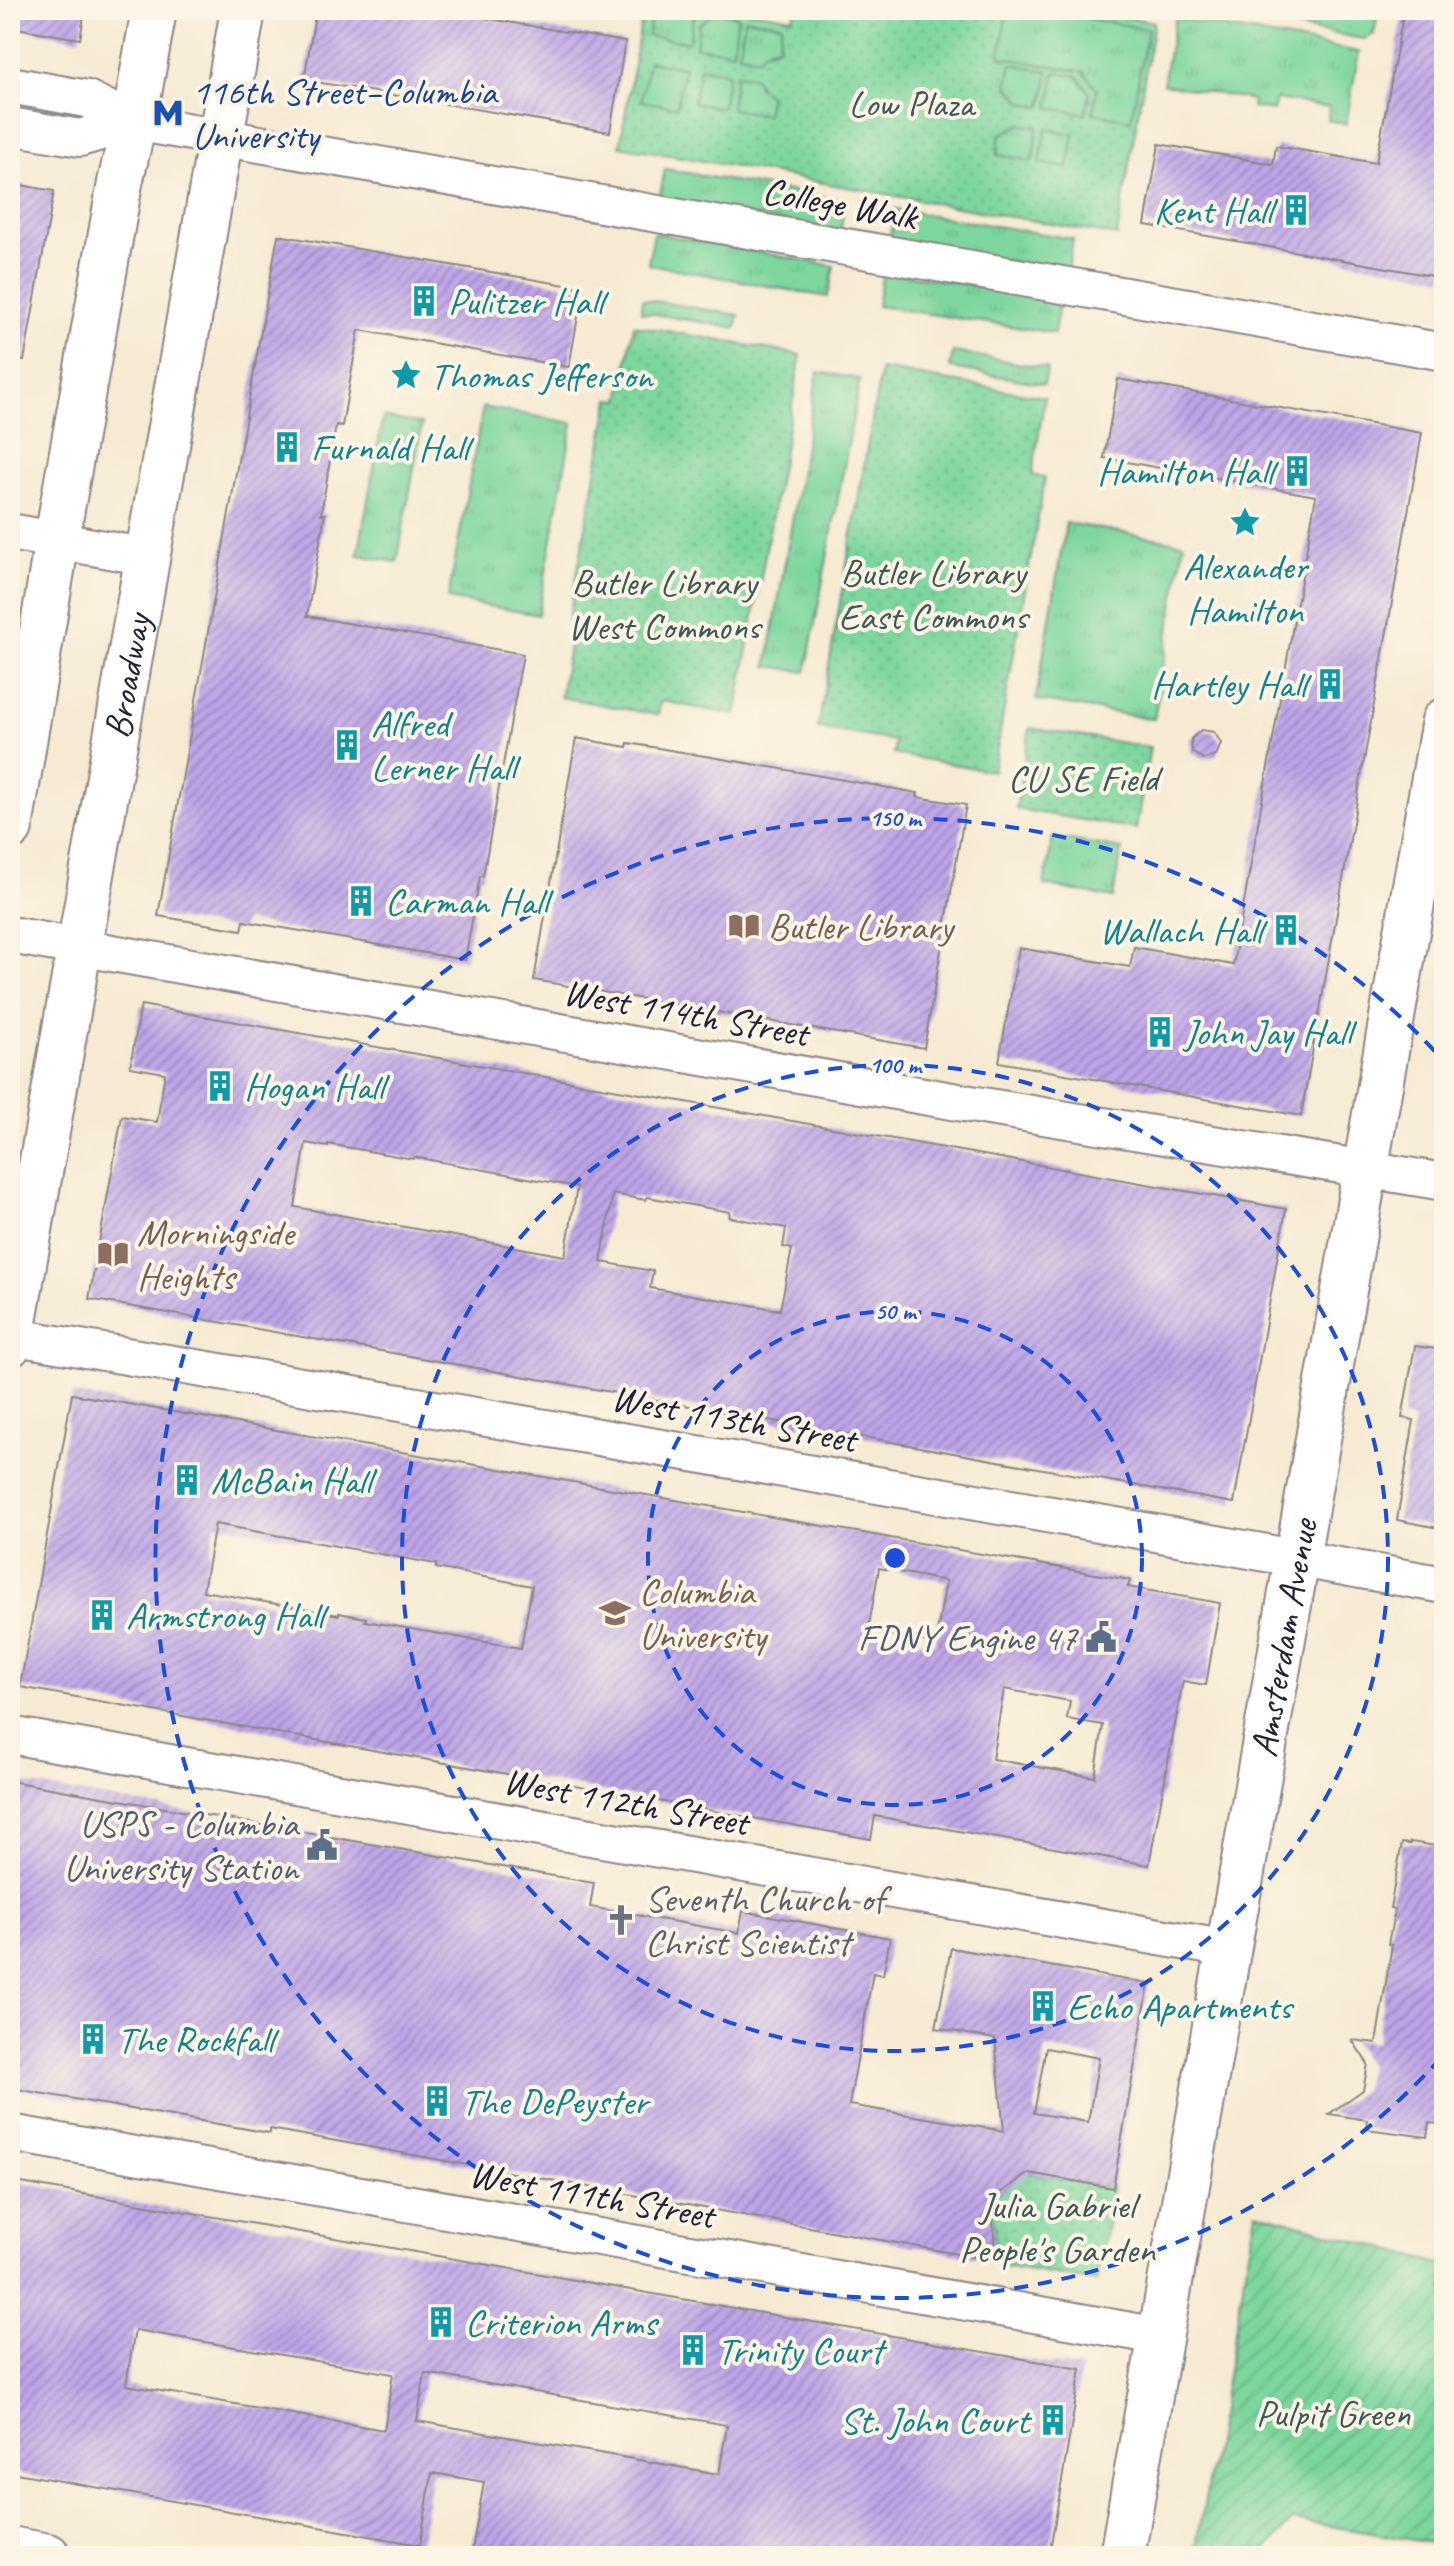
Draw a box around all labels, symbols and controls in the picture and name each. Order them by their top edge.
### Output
place label: 116th Street–Columbia University [192,68,499,159]
park label: Low Plaza [848,80,977,127]
metro station icon: 116th Street–Columbia University [151,96,185,130]
street label: College Walk [759,167,923,241]
place label: Kent Hall [1154,187,1279,234]
building icon: Kent Hall [1279,193,1313,227]
place label: Pulitzer Hall [448,278,610,325]
building icon: Pulitzer Hall [407,284,441,318]
place label: Thomas Jefferson [430,352,654,399]
place icon: Thomas Jefferson [389,358,423,392]
place label: Furnald Hall [311,424,475,471]
building icon: Furnald Hall [270,430,304,464]
place label: Hamilton Hall [1097,448,1280,495]
building icon: Hamilton Hall [1280,454,1314,488]
place icon: Alexander Hamilton [1228,505,1262,539]
place label: Alexander Hamilton [1183,543,1309,634]
park label: Butler Library East Commons [839,549,1030,640]
park label: Butler Library West Commons [568,559,763,650]
street label: Broadway [93,607,162,742]
place label: Hartley Hall [1151,661,1313,708]
building icon: Hartley Hall [1313,667,1347,701]
place label: Alfred Lerner Hall [371,700,522,791]
building icon: Alfred Lerner Hall [330,728,364,762]
park label: CU SE Field [1008,755,1164,802]
text: 150 m [869,803,923,833]
place label: Carman Hall [385,878,554,925]
building icon: Carman Hall [344,884,378,918]
place label: Butler Library [768,903,956,950]
place label: Wallach Hall [1099,907,1269,954]
library icon: Butler Library [727,909,761,943]
building icon: Wallach Hall [1269,913,1303,947]
street label: West 114th Street [560,968,815,1058]
place label: John Jay Hall [1182,1009,1358,1056]
building icon: John Jay Hall [1143,1015,1177,1049]
text: 100 m [869,1050,923,1080]
place label: Hogan Hall [244,1063,390,1110]
building icon: Hogan Hall [203,1069,237,1103]
place label: Morningside Heights [137,1209,296,1300]
library icon: Morningside Heights [96,1237,130,1271]
text: 50 m [875,1296,918,1326]
street label: West 113th Street [608,1374,863,1464]
place label: McBain Hall [211,1457,378,1504]
building icon: McBain Hall [170,1463,204,1497]
street label: Amsterdam Avenue [1240,1513,1328,1760]
centre of rings [881,1544,909,1572]
place label: Columbia University [639,1568,769,1659]
place label: Armstrong Hall [126,1592,330,1639]
school or university icon: Columbia University [598,1596,632,1630]
building icon: Armstrong Hall [85,1598,119,1632]
place label: FDNY Engine 47 [858,1614,1079,1661]
public building icon: FDNY Engine 47 [1084,1620,1118,1654]
street label: West 112th Street [500,1757,755,1847]
place label: USPS - Columbia University Station [63,1800,300,1891]
public building icon: USPS - Columbia University Station [305,1828,339,1862]
place label: Seventh Church of Christ Scientist [645,1875,893,1966]
church icon: Seventh Church of Christ Scientist [604,1903,638,1937]
place label: Echo Apartments [1067,1983,1295,2030]
building icon: Echo Apartments [1026,1989,1060,2023]
place label: The Rockfall [117,2016,280,2063]
building icon: The Rockfall [76,2022,110,2056]
place label: The DePeyster [461,2078,652,2125]
building icon: The DePeyster [420,2084,454,2118]
street label: West 111th Street [466,2150,721,2240]
park label: Julia Gabriel People's Garden [959,2182,1157,2273]
place label: Criterion Arms [465,2299,660,2346]
building icon: Criterion Arms [424,2305,458,2339]
place label: Trinity Court [717,2327,888,2374]
building icon: Trinity Court [676,2333,710,2367]
park label: Pulpit Green [1256,2390,1411,2437]
place label: St. John Court [840,2397,1032,2444]
building icon: St. John Court [1036,2403,1070,2437]

